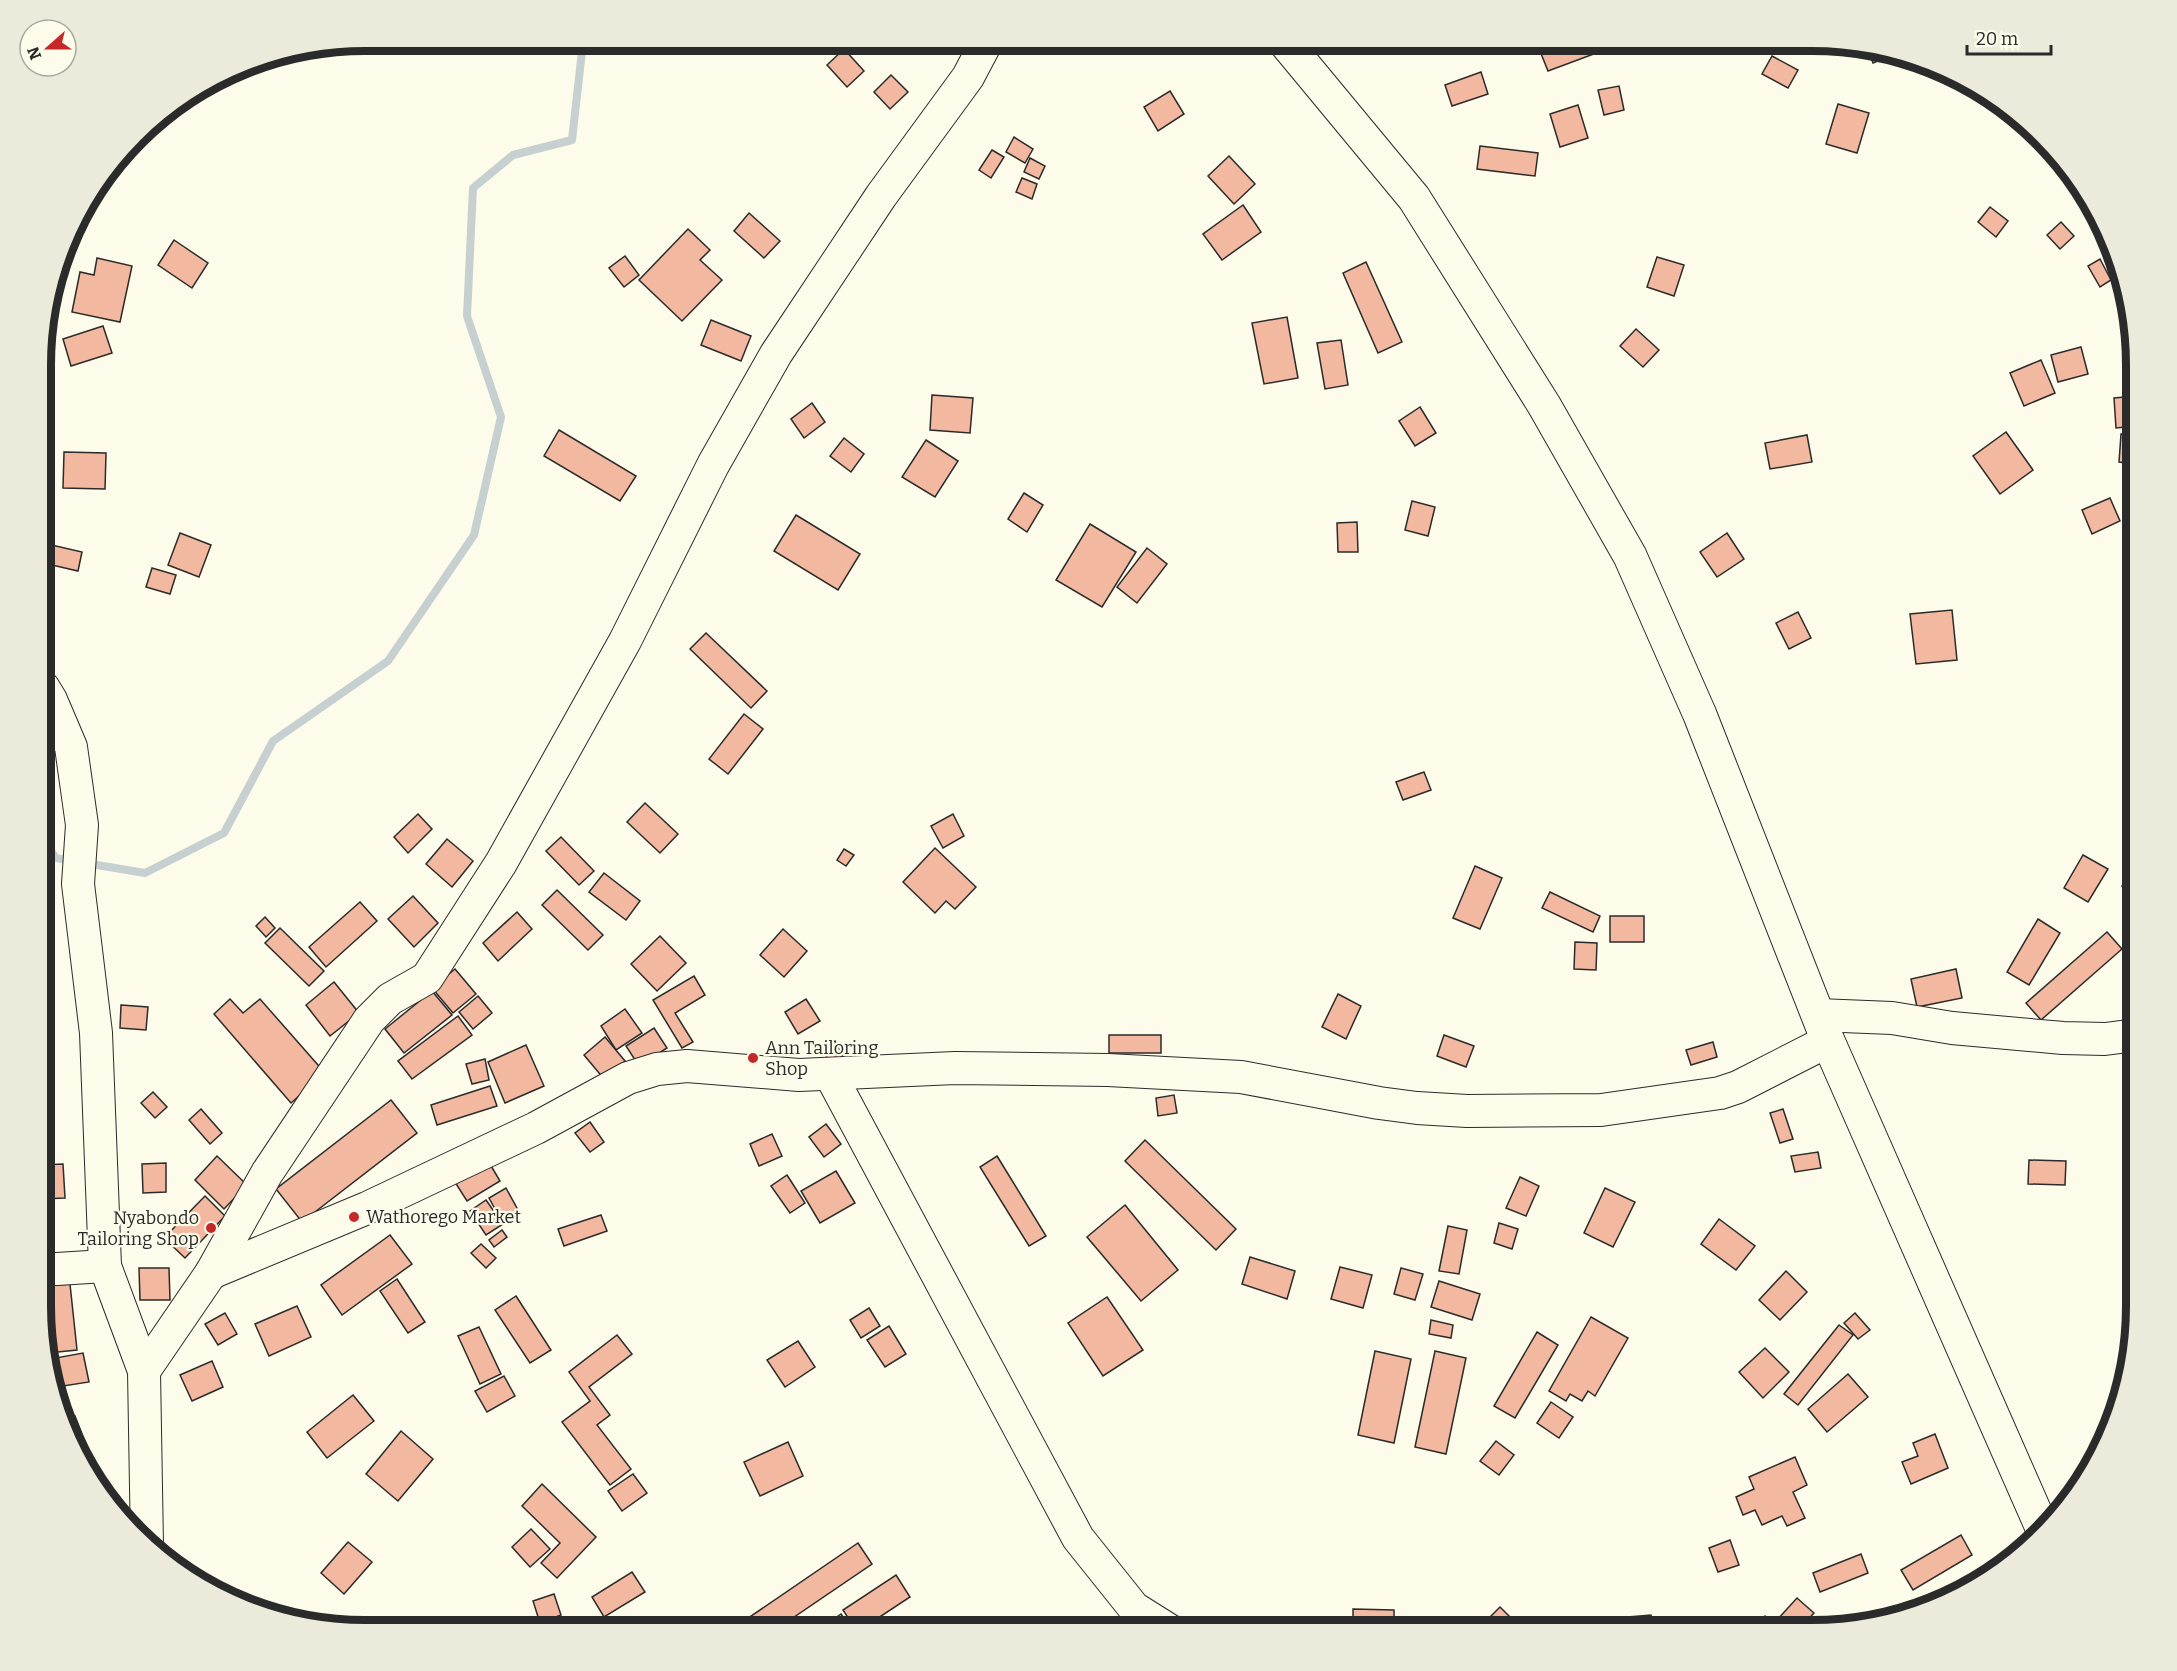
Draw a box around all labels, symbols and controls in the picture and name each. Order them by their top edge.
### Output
north arrow [18,18,78,78]
scale bar [1967,18,2051,56]
text: 20 m [1976,28,2018,50]
text: N [23,44,46,62]
place label: Ann Tailoring Shop [765,1037,879,1080]
marker: Ann Tailoring Shop [746,1051,760,1065]
place label: Wathorego Market [366,1206,521,1228]
place label: Nyabondo Tailoring Shop [78,1207,199,1250]
marker: Wathorego Market [347,1210,361,1224]
marker: Nyabondo Tailoring Shop [204,1221,218,1235]

